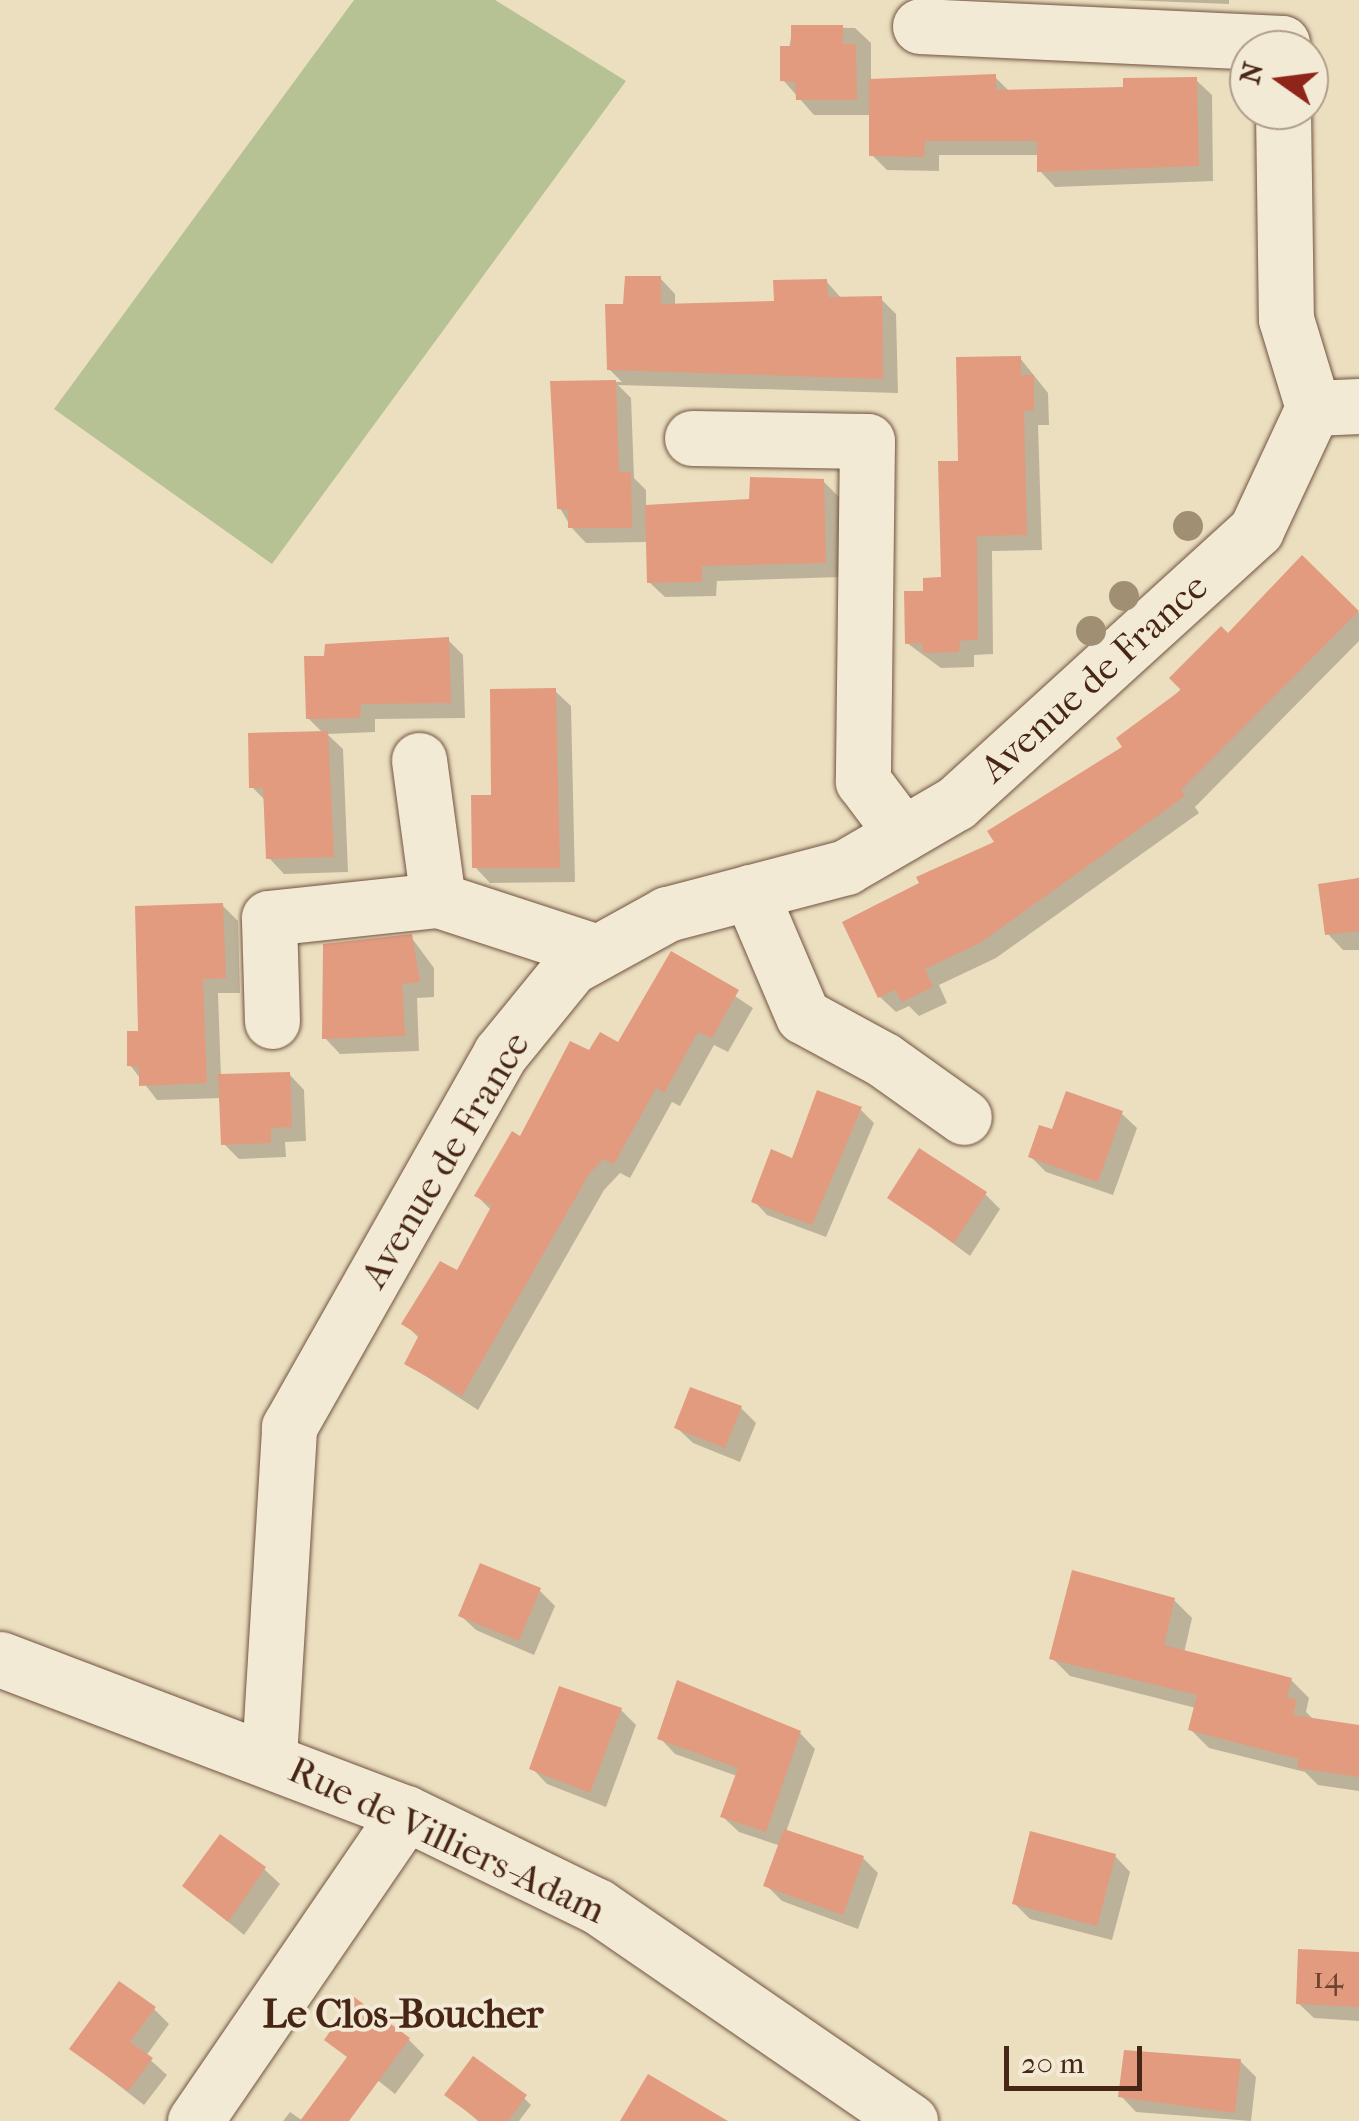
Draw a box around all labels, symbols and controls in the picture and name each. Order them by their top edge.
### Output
north arrow [1229,30,1329,130]
text: N [1233,59,1270,87]
street label: Avenue de France [971,564,1217,792]
street label: Avenue de France [351,1024,539,1296]
street label: Rue de Villiers-Adam [281,1747,613,1933]
house number: 14 [1313,1959,1343,1997]
district label: Le Clos-Boucher [263,1990,543,2038]
scale bar [1009,2026,1146,2088]
text: 20 m [1021,2046,1084,2081]

